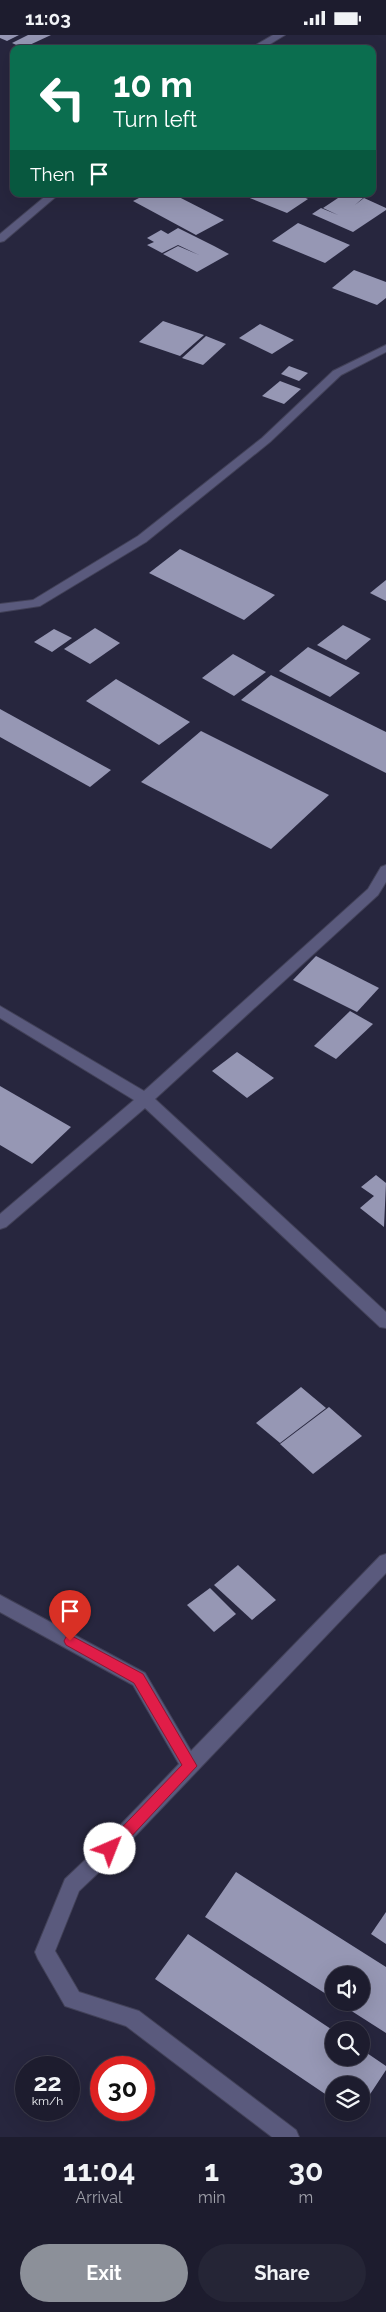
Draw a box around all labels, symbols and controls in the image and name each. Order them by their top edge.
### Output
text: 11:03 [25,7,71,29]
text: 10 m [113,64,193,105]
icon: left [30,65,95,130]
text: Turn left [113,106,197,132]
icon: arrive [85,160,113,188]
text: Then [30,163,75,185]
pin [49,1590,91,1641]
icon: arrive [56,1597,84,1625]
position arrow [83,1822,135,1874]
map controls [325,1966,370,2121]
button: sound [325,1966,370,2011]
button: search [325,2021,370,2066]
speed limit sign: 30 [90,2056,155,2121]
text: 22 [33,2067,62,2097]
button: layers [325,2076,370,2121]
text: km/h [32,2094,63,2108]
text: 11:04 [63,2153,135,2188]
text: 1 [204,2153,219,2188]
text: 30 [288,2153,323,2188]
text: Arrival [76,2188,122,2207]
text: min [198,2188,225,2207]
text: m [298,2188,313,2207]
button: Exit [20,2244,188,2302]
button: Share [198,2244,366,2302]

